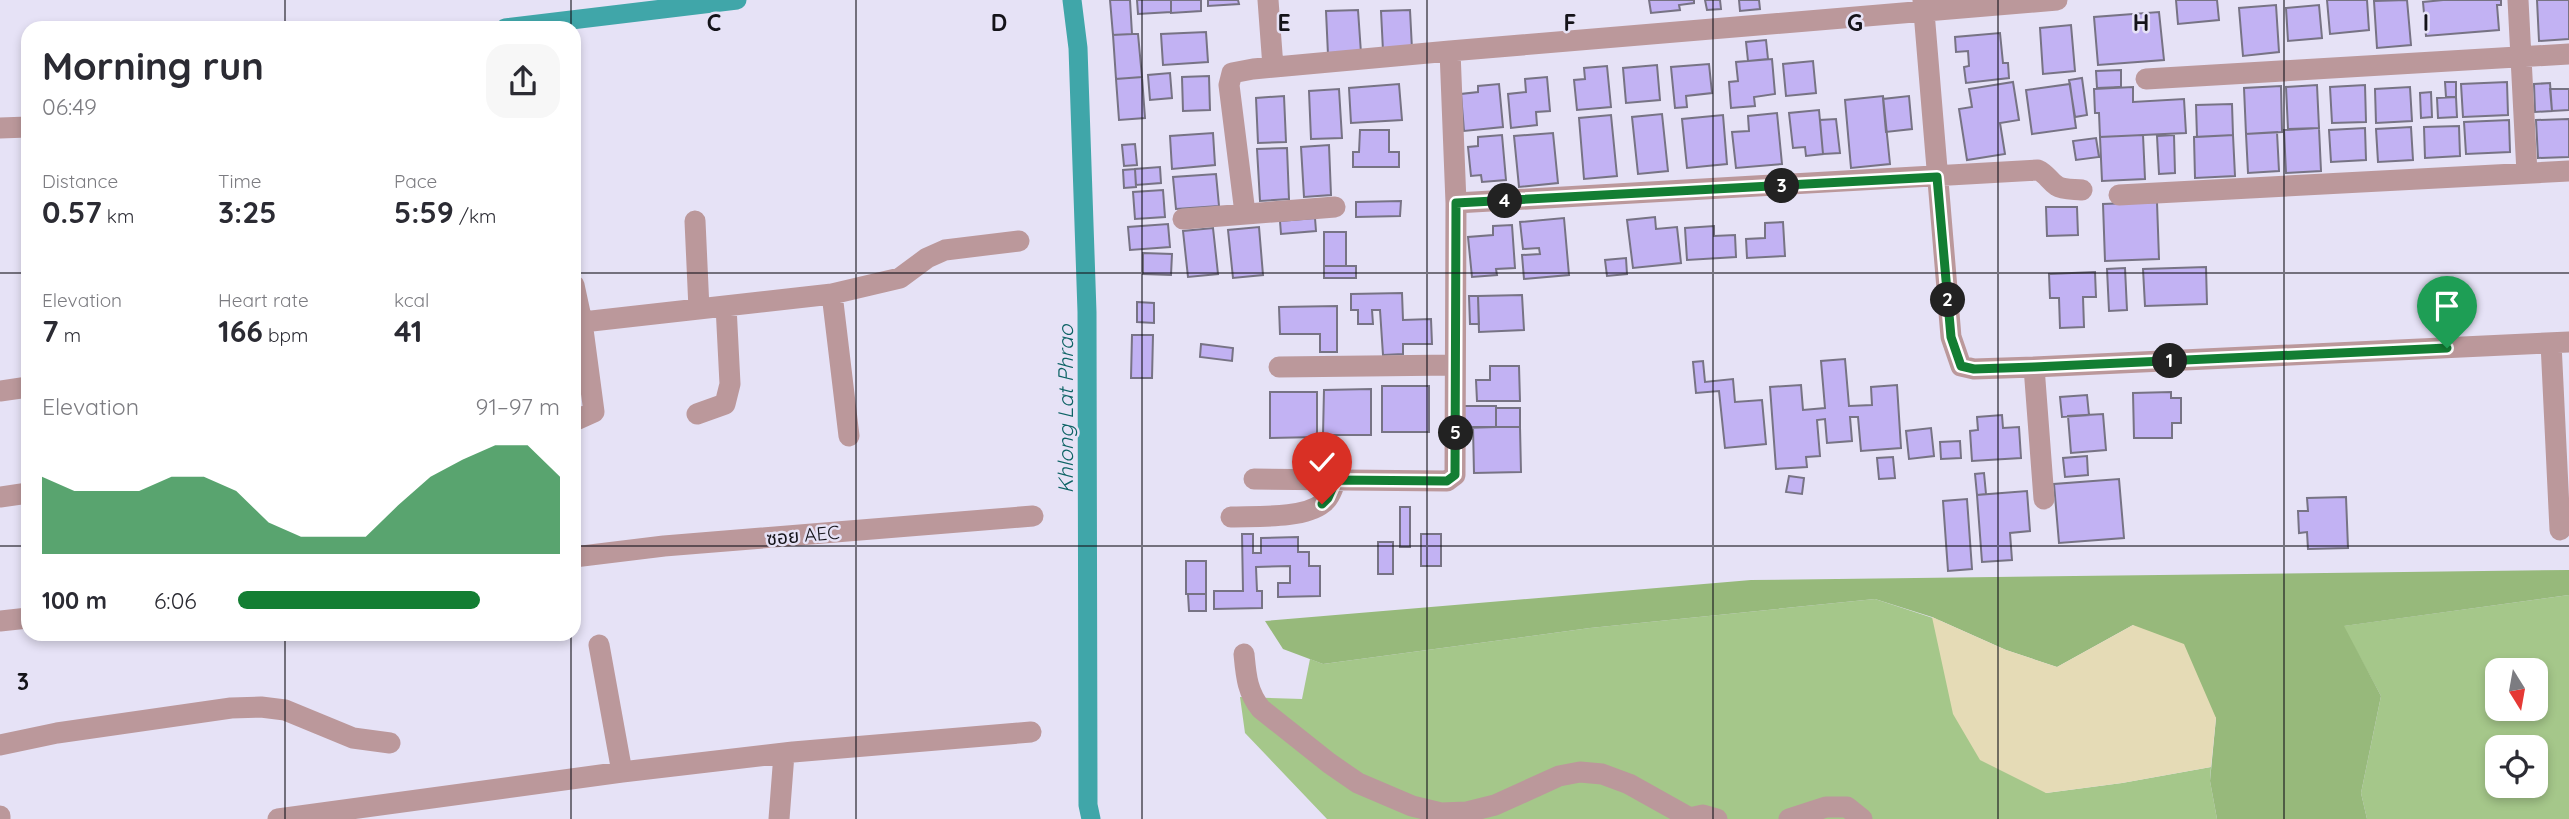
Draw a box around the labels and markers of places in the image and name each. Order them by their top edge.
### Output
pin: 3 [1764,168,1800,204]
pin: 4 [1488,184,1522,218]
pin [2417,276,2477,348]
pin: 2 [1930,282,1966,318]
pin: 1 [2152,344,2188,378]
pin: 5 [1438,416,1474,450]
pin [1292,432,1352,504]

